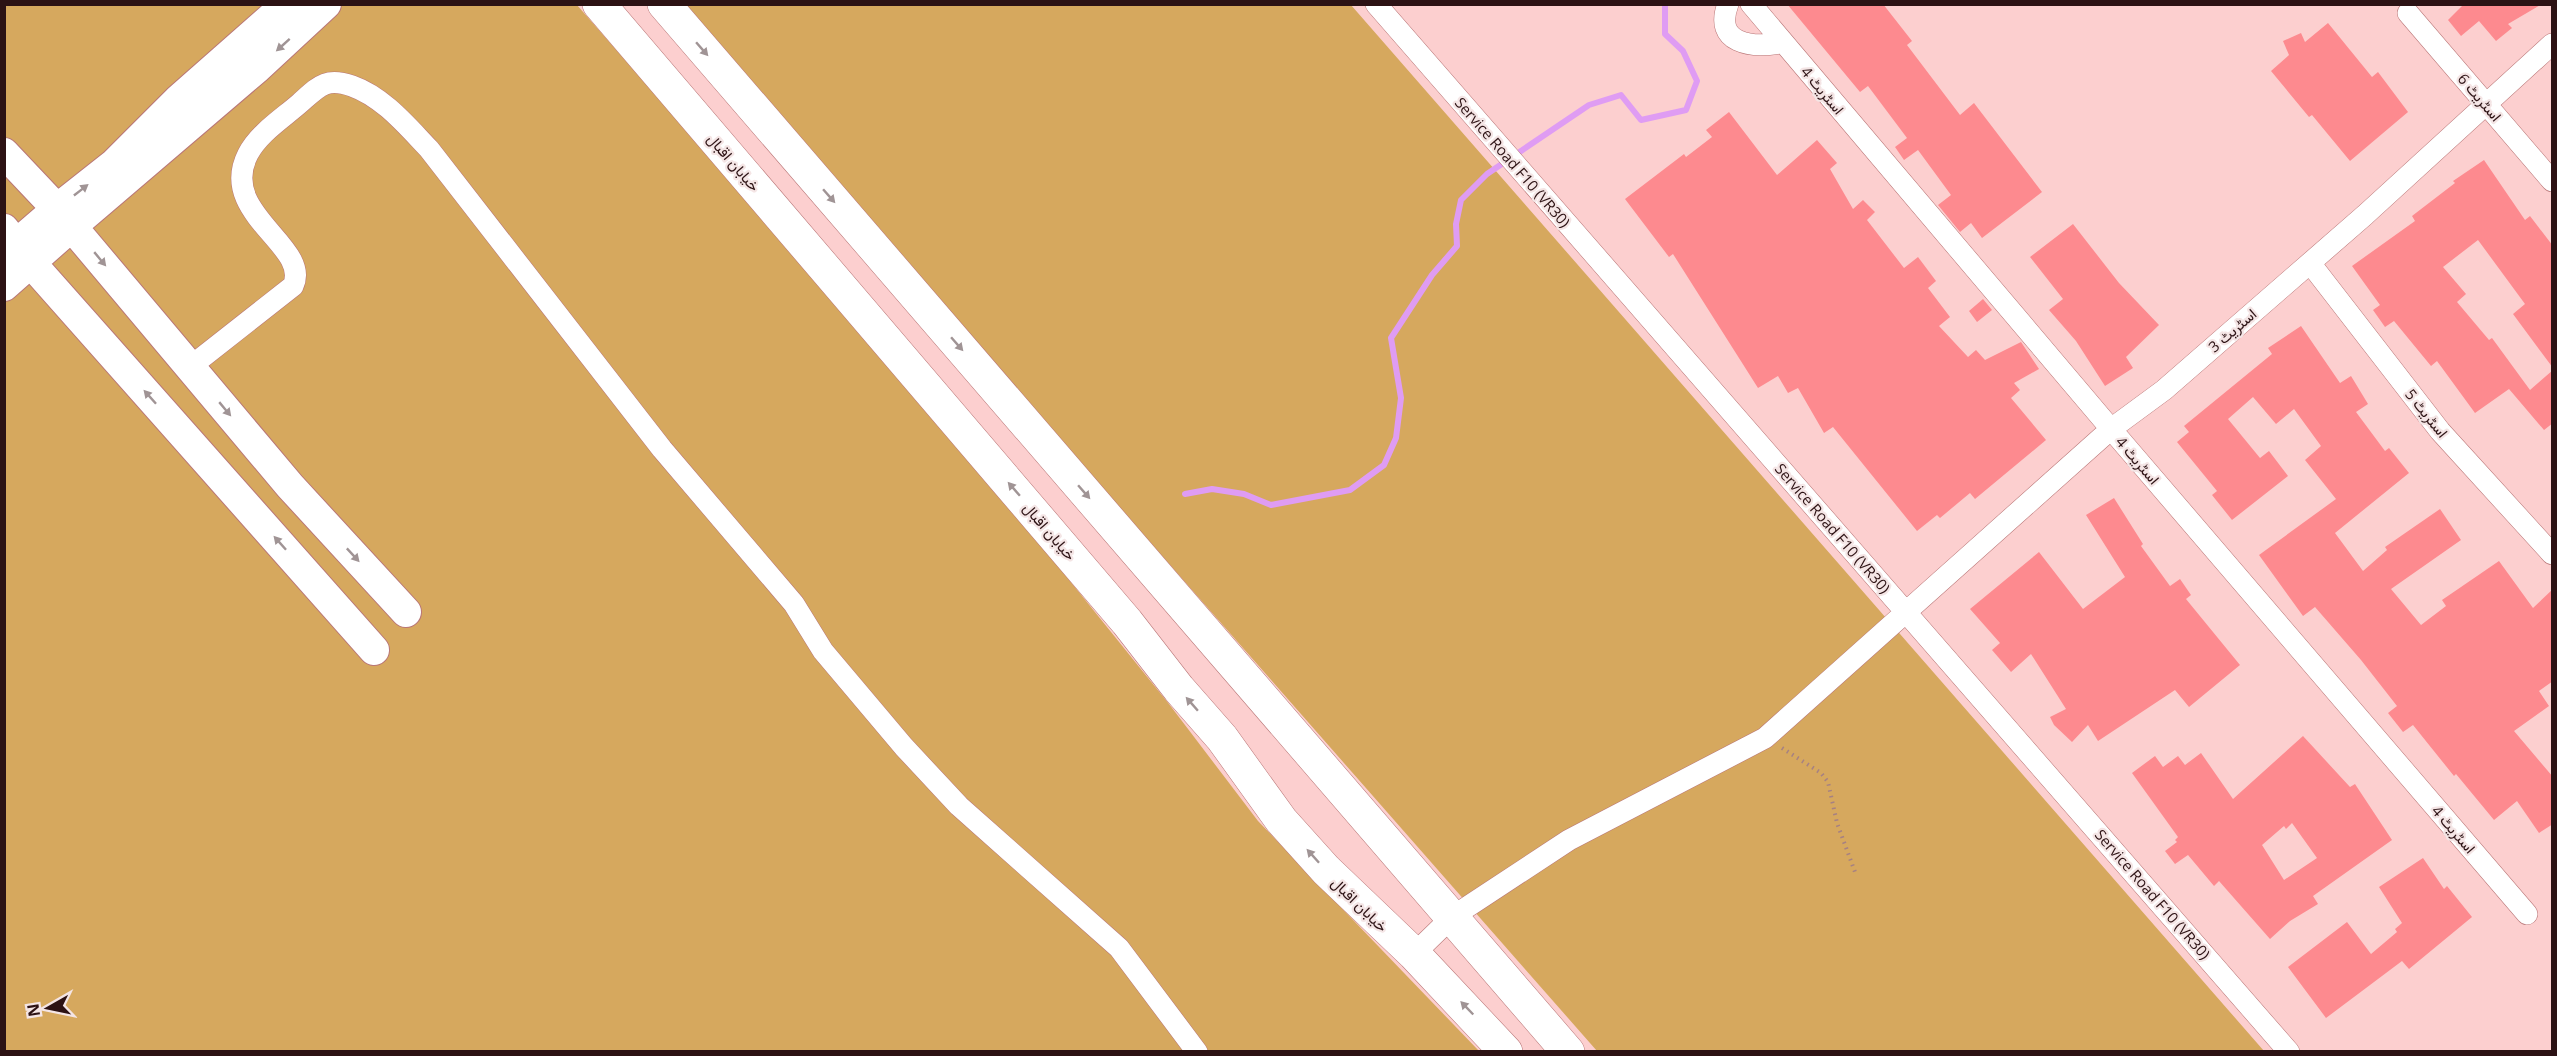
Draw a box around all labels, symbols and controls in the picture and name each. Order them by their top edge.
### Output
one-way arrow [276,38,291,51]
one-way arrow [695,41,708,56]
street label: اسٹریٹ 4 [1797,62,1849,118]
street label: اسٹریٹ 6 [2454,69,2506,125]
street label: Service Road F10 (VR30) [1451,93,1575,231]
street label: خیابان اقبال [703,129,765,195]
one-way arrow [73,184,89,197]
one-way arrow [822,188,835,203]
one-way arrow [93,251,106,267]
street label: اسٹریٹ 3 [2204,304,2260,356]
one-way arrow [950,336,963,351]
street label: اسٹریٹ 5 [2401,384,2453,442]
one-way arrow [143,390,157,405]
one-way arrow [218,401,231,416]
street label: اسٹریٹ 4 [2112,432,2164,488]
street label: Service Road F10 (VR30) [1771,459,1895,597]
one-way arrow [1007,482,1021,497]
one-way arrow [1077,484,1091,499]
street label: خیابان اقبال [1019,498,1081,564]
one-way arrow [274,536,287,551]
one-way arrow [346,547,359,562]
one-way arrow [1186,697,1199,712]
street label: اسٹریٹ 4 [2428,801,2480,857]
street label: Service Road F10 (VR30) [2091,825,2215,963]
one-way arrow [1306,849,1320,864]
street label: خیابان اقبال [1328,872,1392,936]
north arrow [18,978,78,1038]
text: N [21,1002,45,1018]
one-way arrow [1460,1002,1474,1016]

